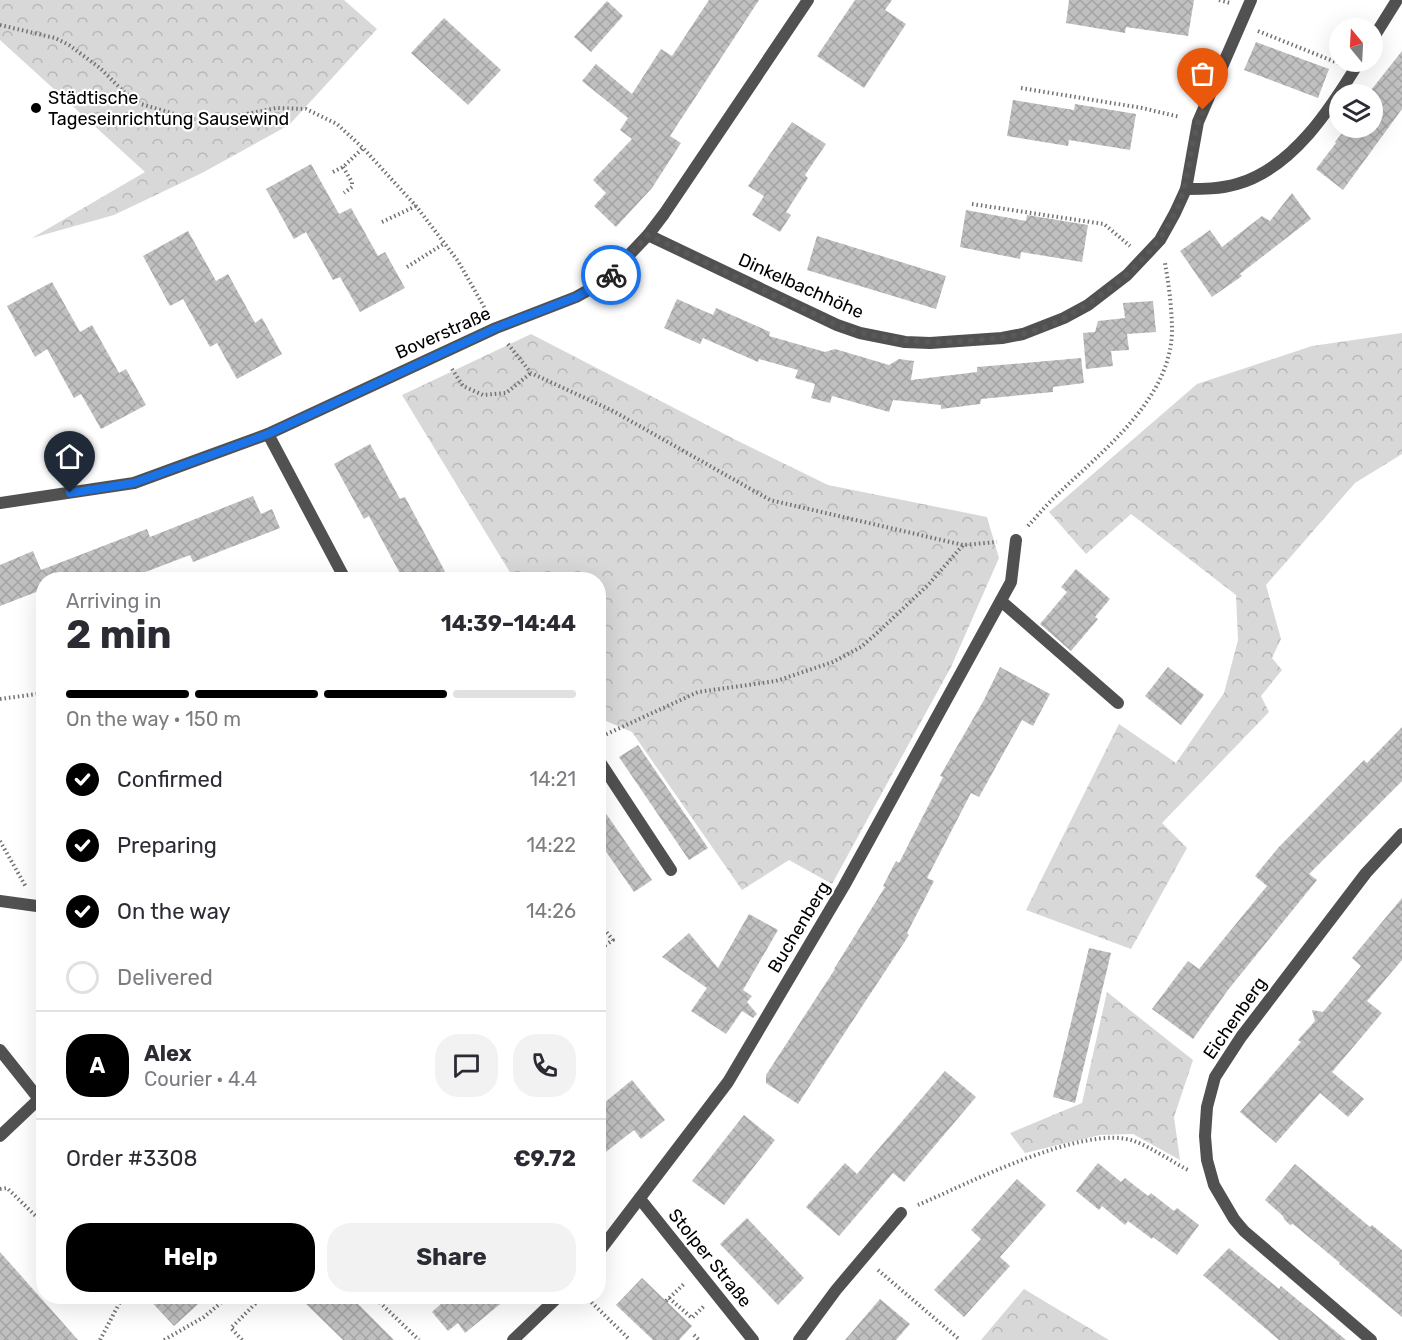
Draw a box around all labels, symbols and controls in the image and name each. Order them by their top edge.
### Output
north arrow [1329,18,1383,72]
map controls [1329,18,1383,138]
pin [1177,48,1228,110]
icon: bag [1186,57,1219,90]
button: layers [1329,84,1383,138]
place label: Städtische Tageseinrichtung Sausewind [48,87,289,130]
marker: Städtische Tageseinrichtung Sausewind [29,101,43,115]
courier [581,245,641,305]
street label: Dinkelbachhöhe [735,249,867,323]
icon: bike [595,259,628,292]
street label: Boverstraße [392,302,494,364]
pin [44,431,95,493]
icon: home [53,440,86,473]
text: Arriving in [66,589,161,613]
text: 14:39–14:44 [441,610,576,637]
text: 2 min [66,612,172,658]
text: On the way · 150 m [66,707,241,731]
icon: check [66,763,99,796]
text: Confirmed [117,766,223,793]
text: 14:21 [530,767,576,791]
icon: check [66,829,99,862]
text: Preparing [117,832,217,859]
text: 14:22 [526,833,576,857]
street label: Buchenberg [763,877,835,977]
icon: check [66,895,99,928]
text: On the way [117,898,231,925]
text: 14:26 [526,899,576,923]
text: Delivered [117,964,213,991]
street label: Eichenberg [1199,973,1271,1063]
button: chat [435,1034,498,1097]
button: phone [513,1034,576,1097]
text: Alex [144,1040,192,1067]
text: A [90,1052,105,1079]
text: Courier · 4.4 [144,1067,257,1091]
text: Order #3308 [66,1145,197,1172]
text: €9.72 [513,1145,576,1172]
street label: Stolper Straße [664,1204,756,1312]
button: Help [66,1223,315,1292]
button: Share [327,1223,576,1292]

